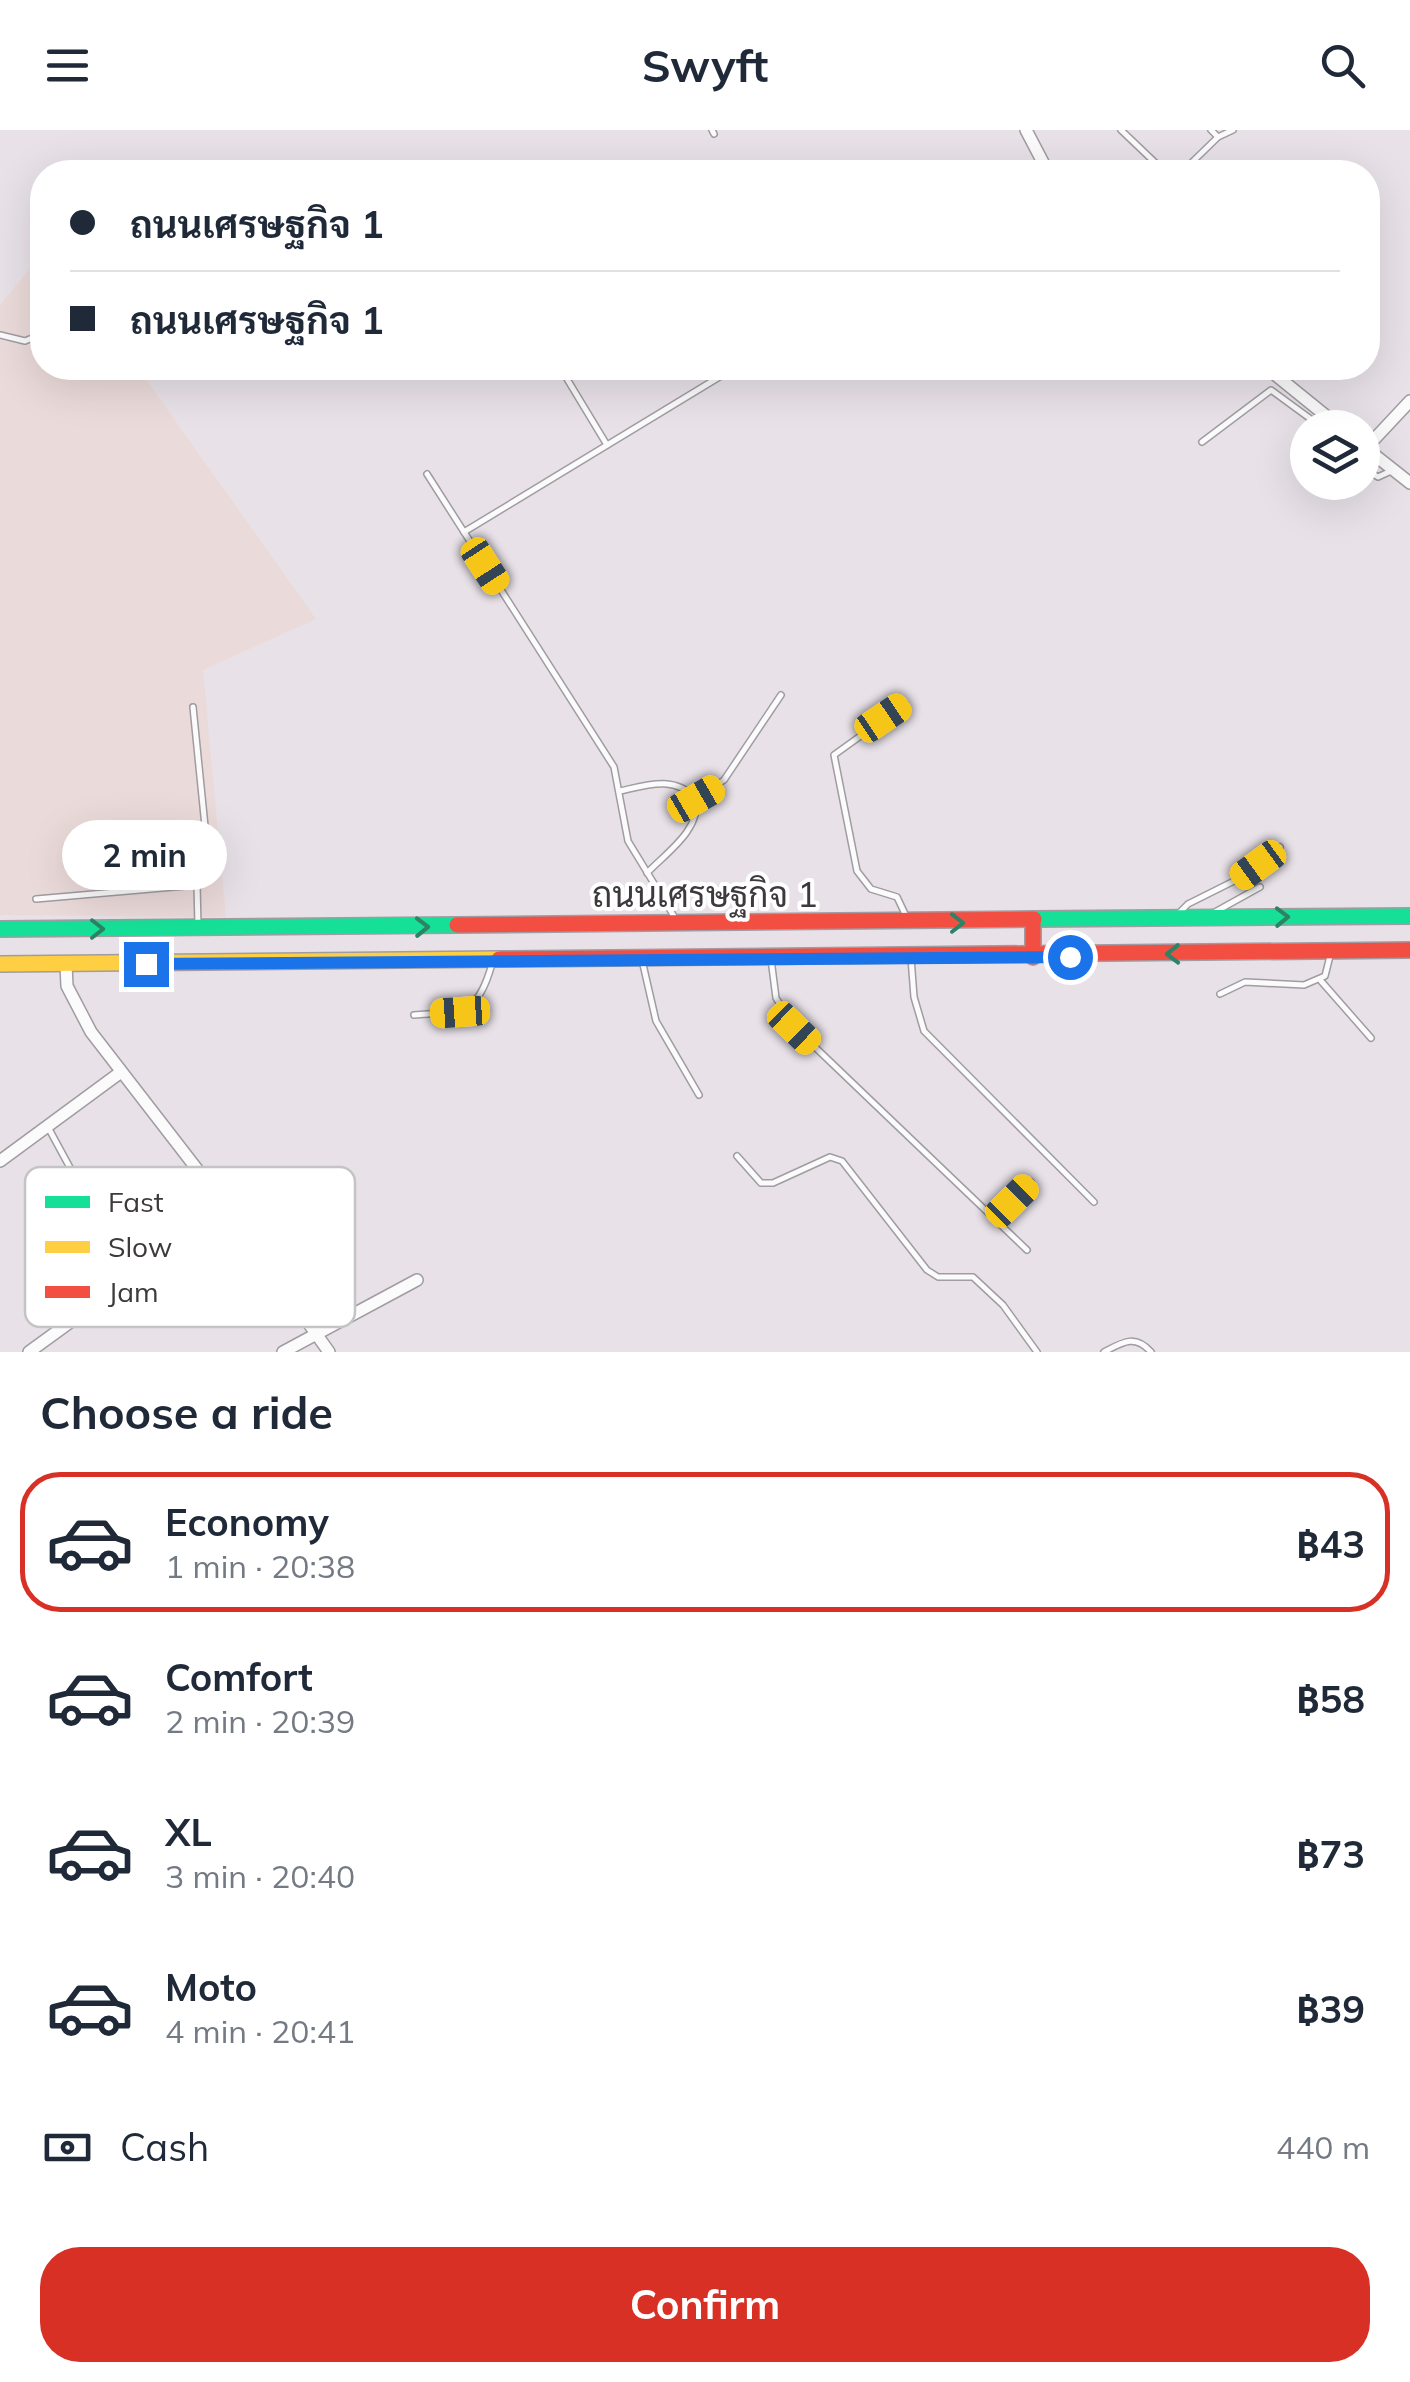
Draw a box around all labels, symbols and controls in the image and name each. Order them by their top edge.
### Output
text: Swyft [642,37,768,93]
icon: menu [40,38,95,93]
icon: search [1315,38,1370,93]
text: ถนนเศรษฐกิจ 1 [130,200,384,248]
text: ถนนเศรษฐกิจ 1 [130,296,384,344]
map controls [1290,410,1380,500]
button: layers [1290,410,1380,500]
car [456,533,514,599]
car [850,689,916,747]
car [663,771,729,827]
callout: 2 min [64,819,228,889]
text: 2 min [102,835,187,875]
car [1225,835,1291,895]
street label: ถนนเศรษฐกิจ 1 [592,872,818,918]
one-way arrow [1275,906,1291,927]
one-way arrow [950,912,966,934]
one-way arrow [416,916,431,938]
one-way arrow [90,918,106,940]
route start [1048,935,1093,980]
route end [124,942,169,987]
one-way arrow [1164,944,1180,965]
car [429,995,491,1029]
car [762,996,826,1060]
legend [25,1167,355,1327]
car [980,1169,1044,1233]
text: Fast [108,1184,164,1219]
text: Slow [108,1229,172,1264]
text: Jam [108,1274,159,1309]
text: Choose a ride [40,1384,333,1440]
icon: car [45,1497,135,1587]
text: Economy [165,1498,329,1546]
text: ฿43 [1296,1520,1365,1568]
text: 1 min · 20:38 [165,1546,355,1586]
icon: car [45,1652,135,1742]
text: Comfort [165,1653,313,1701]
text: ฿58 [1296,1675,1365,1723]
text: 2 min · 20:39 [165,1701,355,1741]
icon: car [45,1807,135,1897]
text: XL [165,1808,212,1856]
text: ฿73 [1296,1830,1365,1878]
text: 3 min · 20:40 [165,1856,355,1896]
icon: car [45,1962,135,2052]
text: Moto [165,1963,257,2011]
text: ฿39 [1296,1985,1365,2033]
text: 4 min · 20:41 [165,2011,355,2051]
icon: cash [40,2120,95,2175]
text: Cash [120,2123,209,2171]
text: 440 m [1276,2127,1370,2167]
button: Confirm [40,2247,1370,2362]

